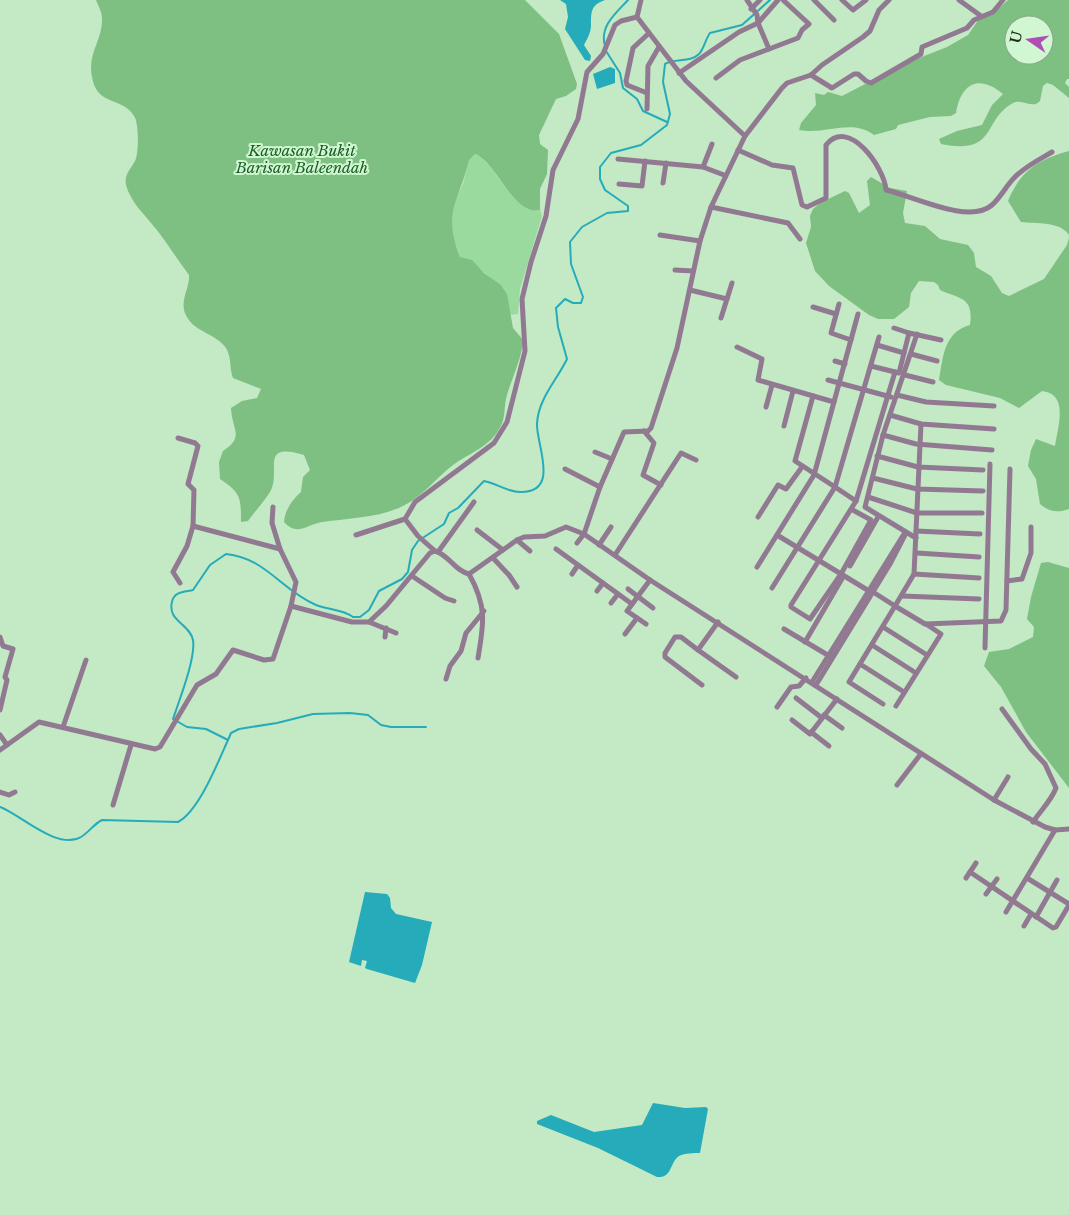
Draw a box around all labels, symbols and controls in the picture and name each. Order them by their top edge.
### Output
north arrow [1004,15,1054,65]
text: U [1006,28,1027,45]
park label: Kawasan Bukit Barisan Baleendah [235,141,369,177]

